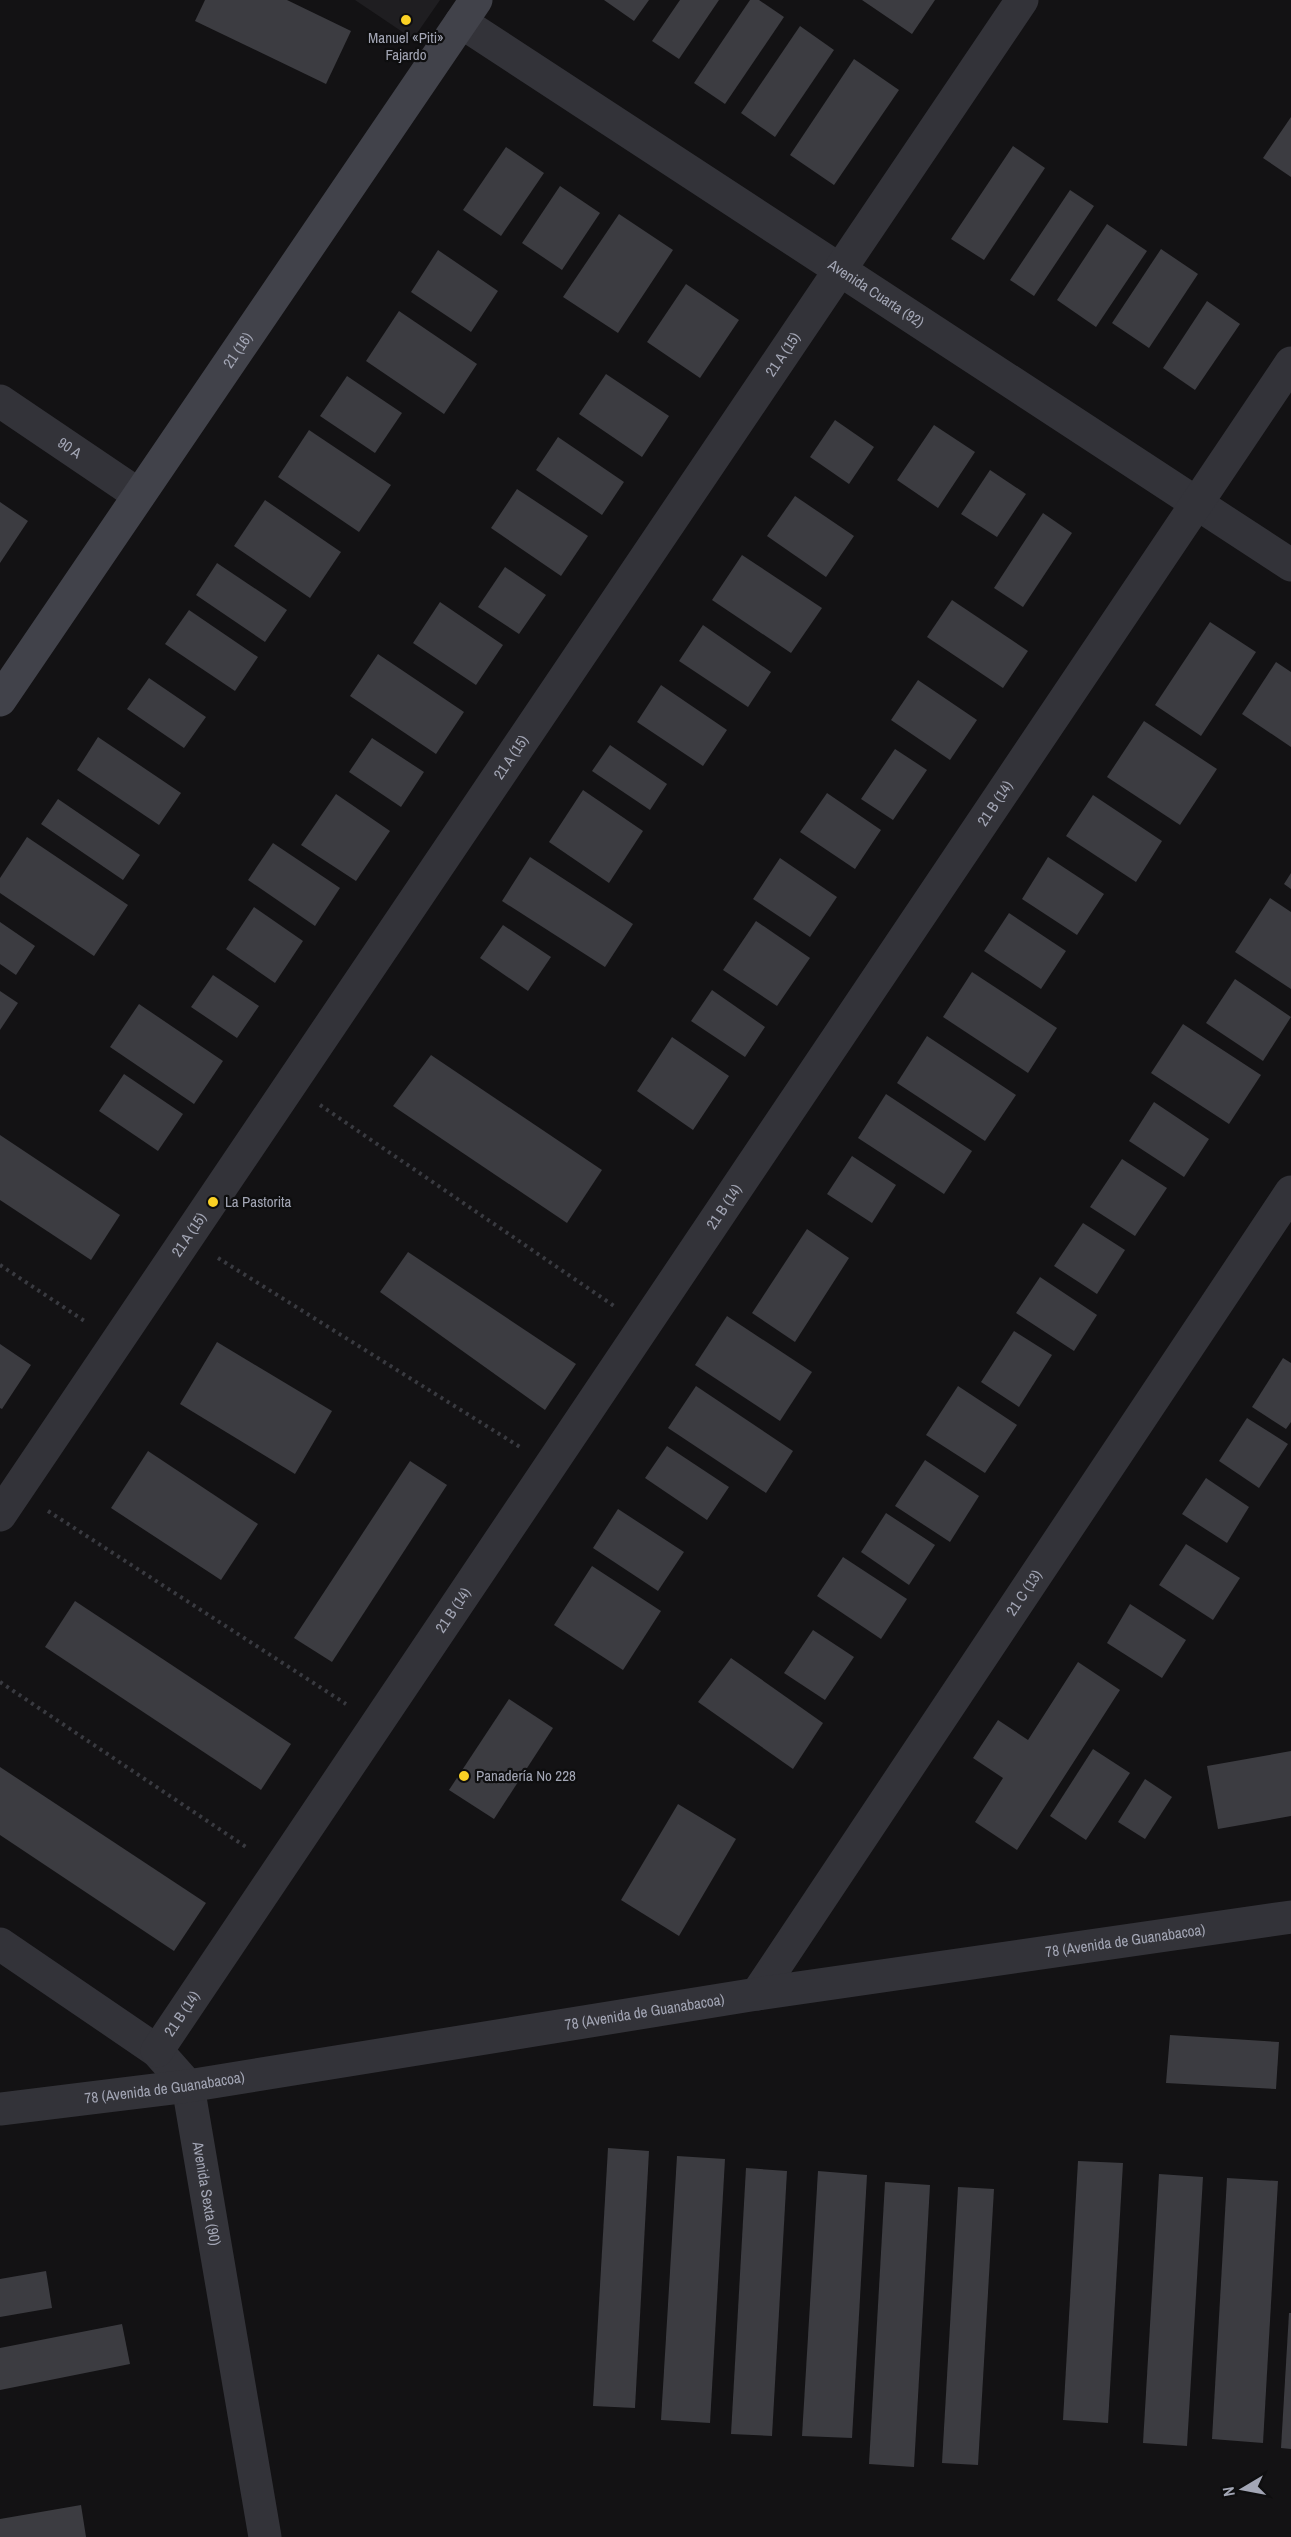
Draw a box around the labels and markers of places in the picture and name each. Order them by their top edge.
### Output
marker: Manuel «Piti» Fajardo [399,13,413,27]
place label: Manuel «Piti» Fajardo [368,27,444,65]
place label: La Pastorita [225,1191,291,1212]
marker: La Pastorita [206,1195,220,1209]
place label: Panadería No 228 [476,1765,576,1786]
marker: Panadería No 228 [457,1769,471,1783]

